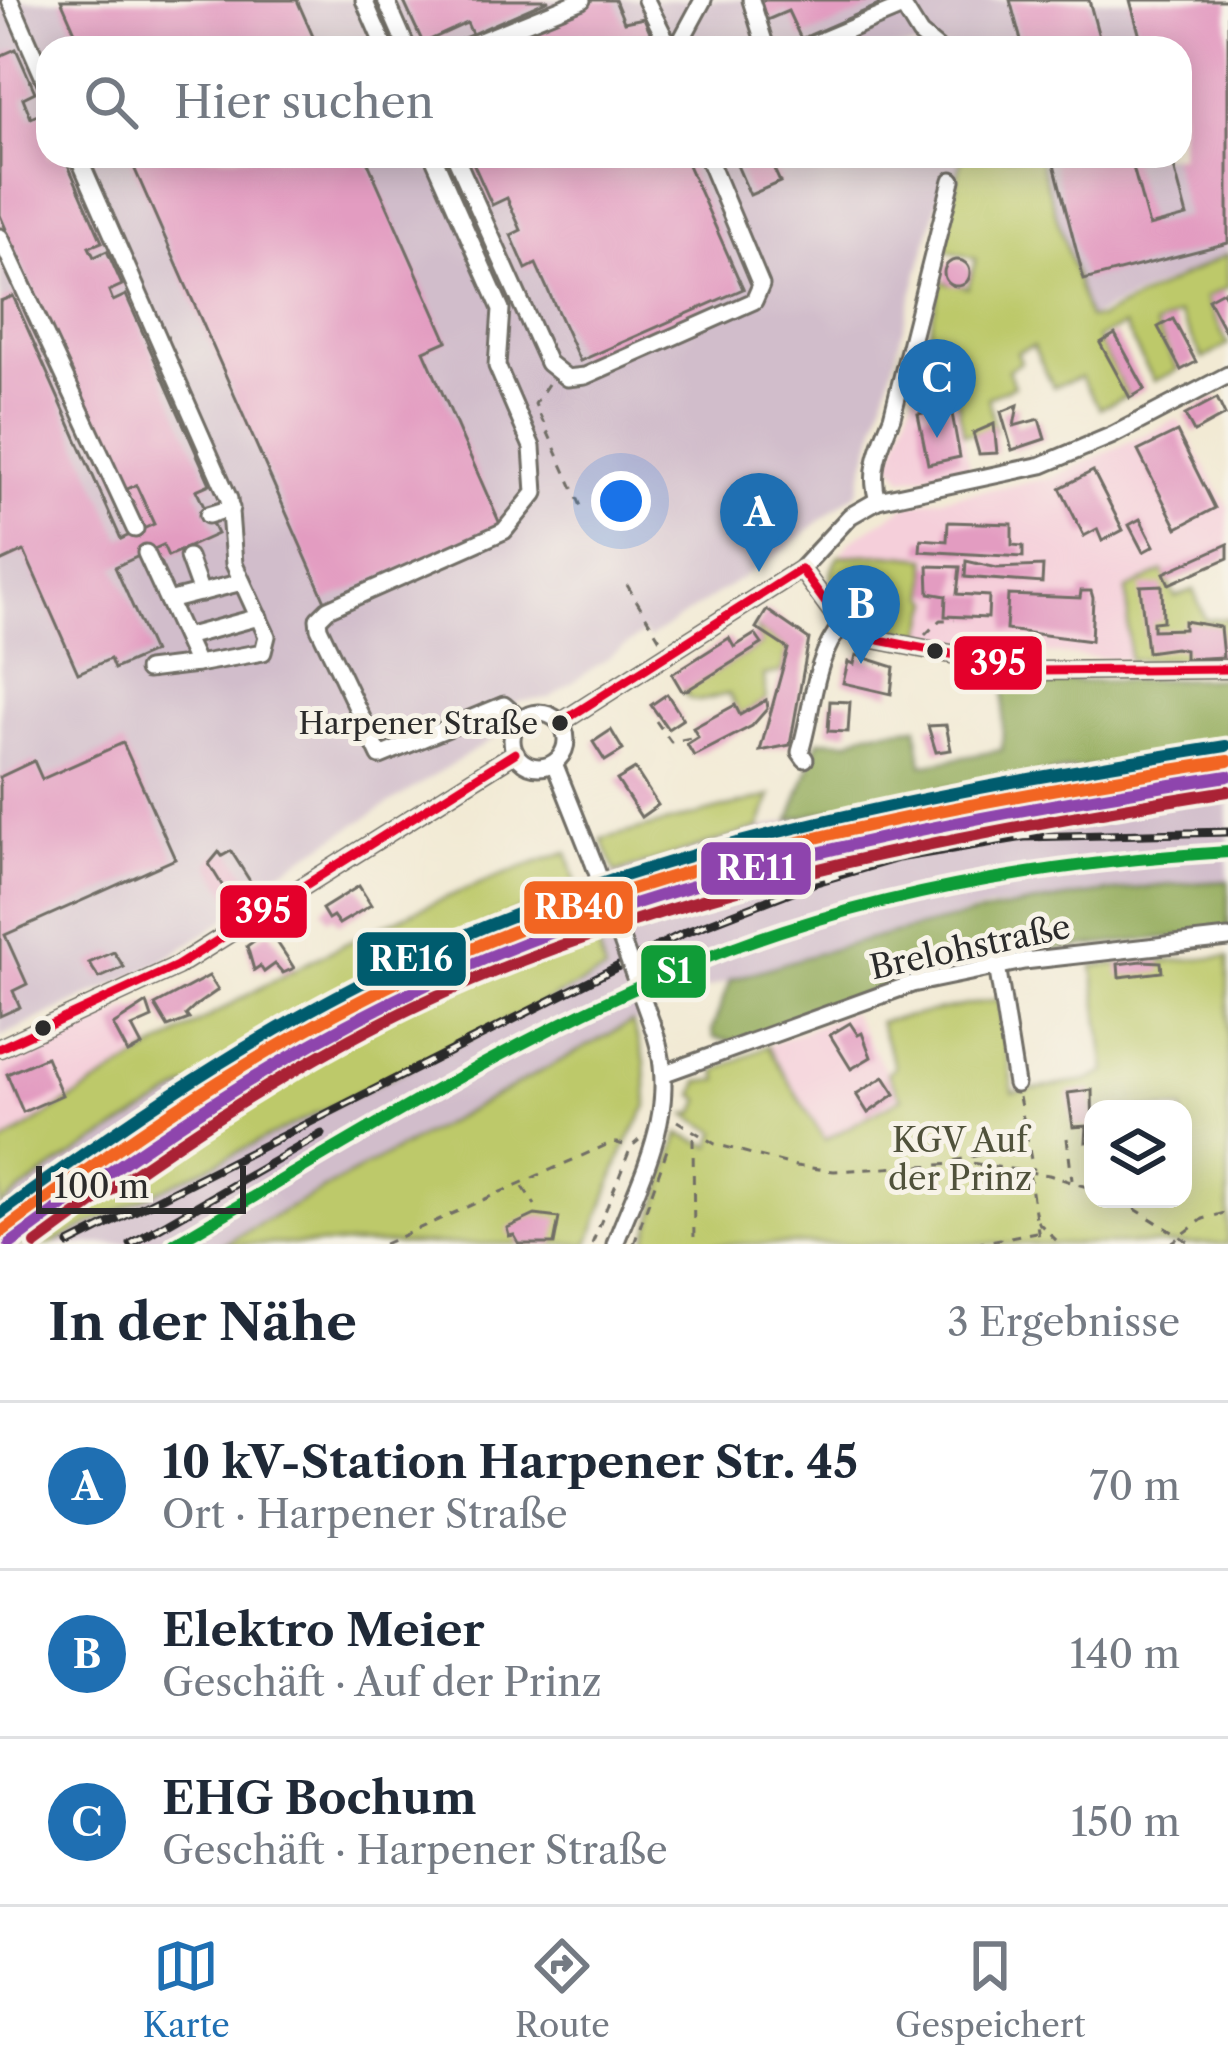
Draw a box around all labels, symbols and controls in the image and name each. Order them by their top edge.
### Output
search box [36,36,1192,168]
icon: search [78,69,144,135]
text: Hier suchen [174,74,434,130]
pin: C [898,339,976,438]
your location [591,471,651,531]
pin: A [720,473,798,572]
pin: B [822,565,900,664]
line badge: 395 [952,634,1044,692]
unlabelled marker [924,640,946,662]
text: 395 [970,643,1026,684]
place label: Harpener Straße [299,705,538,742]
marker: Harpener Straße [549,712,571,734]
line badge: RE11 [699,840,813,897]
text: RE11 [717,848,796,889]
line badge: RB40 [522,879,635,936]
line badge: 395 [218,883,309,940]
text: RB40 [534,887,624,928]
text: 395 [235,891,291,932]
street label: Brelohstraße [866,906,1074,988]
line badge: RE16 [355,930,468,988]
text: RE16 [369,939,453,980]
line badge: S1 [639,943,708,1000]
text: S1 [656,951,692,992]
unlabelled marker [32,1017,54,1039]
map controls [1084,1100,1192,1208]
button: layers [1084,1100,1192,1208]
park label: KGV Auf der Prinz [888,1120,1032,1199]
scale bar [36,1160,246,1213]
text: 100 m [54,1166,149,1207]
text: In der Nähe [48,1291,357,1353]
text: 3 Ergebnisse [947,1298,1180,1346]
text: 10 kV-Station Harpener Str. 45 [162,1434,858,1490]
text: A [72,1462,102,1510]
text: 70 m [1089,1462,1180,1510]
text: Ort · Harpener Straße [162,1490,568,1538]
text: Elektro Meier [162,1602,485,1658]
text: B [73,1630,102,1678]
text: 140 m [1070,1630,1180,1678]
text: Geschäft · Auf der Prinz [162,1658,602,1706]
text: EHG Bochum [162,1770,477,1826]
text: C [71,1798,103,1846]
text: 150 m [1071,1798,1180,1846]
text: Geschäft · Harpener Straße [162,1826,668,1874]
tab: Karte [143,1933,230,2046]
tab: Route [515,1933,610,2046]
tab: Gespeichert [895,1933,1085,2046]

